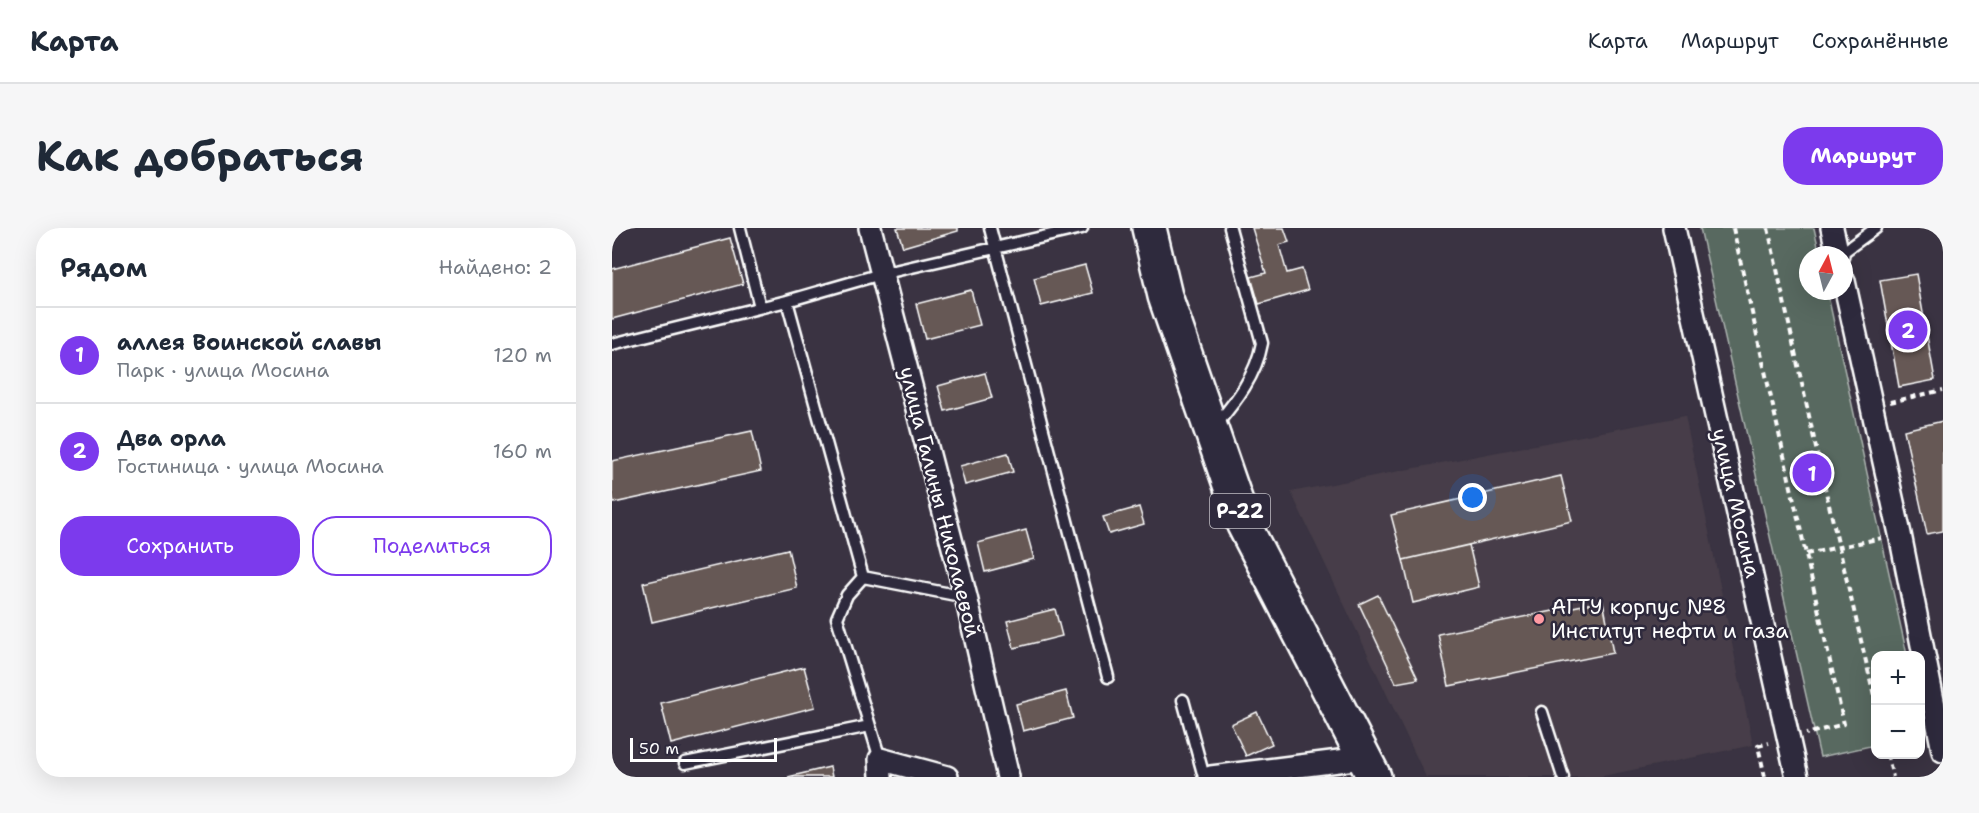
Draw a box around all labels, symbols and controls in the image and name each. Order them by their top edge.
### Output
text: Карта [30,22,119,60]
text: Карта [1588,27,1648,55]
text: Маршрут [1681,27,1779,55]
text: Сохранённые [1812,27,1949,55]
button: Маршрут [1783,127,1943,185]
text: Как добраться [36,128,364,184]
north arrow [1799,246,1853,300]
text: Рядом [60,250,147,285]
text: Найдено: 2 [439,254,552,280]
pin: 2 [1888,308,1928,352]
text: аллея Воинской славы [117,328,381,357]
text: 1 [75,342,84,368]
text: 120 m [493,342,552,368]
text: Парк · улица Мосина [117,357,329,383]
street label: улица Галины Николаевой [893,364,987,640]
text: Два орла [117,424,226,453]
street label: улица Мосина [1705,425,1767,581]
text: 2 [73,438,87,464]
text: 160 m [493,438,552,464]
pin: 1 [1792,450,1832,496]
text: Гостиница · улица Мосина [117,453,384,479]
your location [1458,483,1487,512]
road number: Р-22 [1210,494,1270,528]
button: Сохранить [60,516,300,576]
button: Поделиться [312,516,552,576]
place label: АГТУ корпус №8 Институт нефти и газа [1551,593,1789,645]
marker: АГТУ корпус №8 Институт нефти и газа [1532,612,1546,626]
map controls [1871,651,1925,759]
button: + [1871,651,1925,705]
button: − [1871,705,1925,759]
scale bar [630,735,777,762]
text: 50 m [639,738,679,759]

